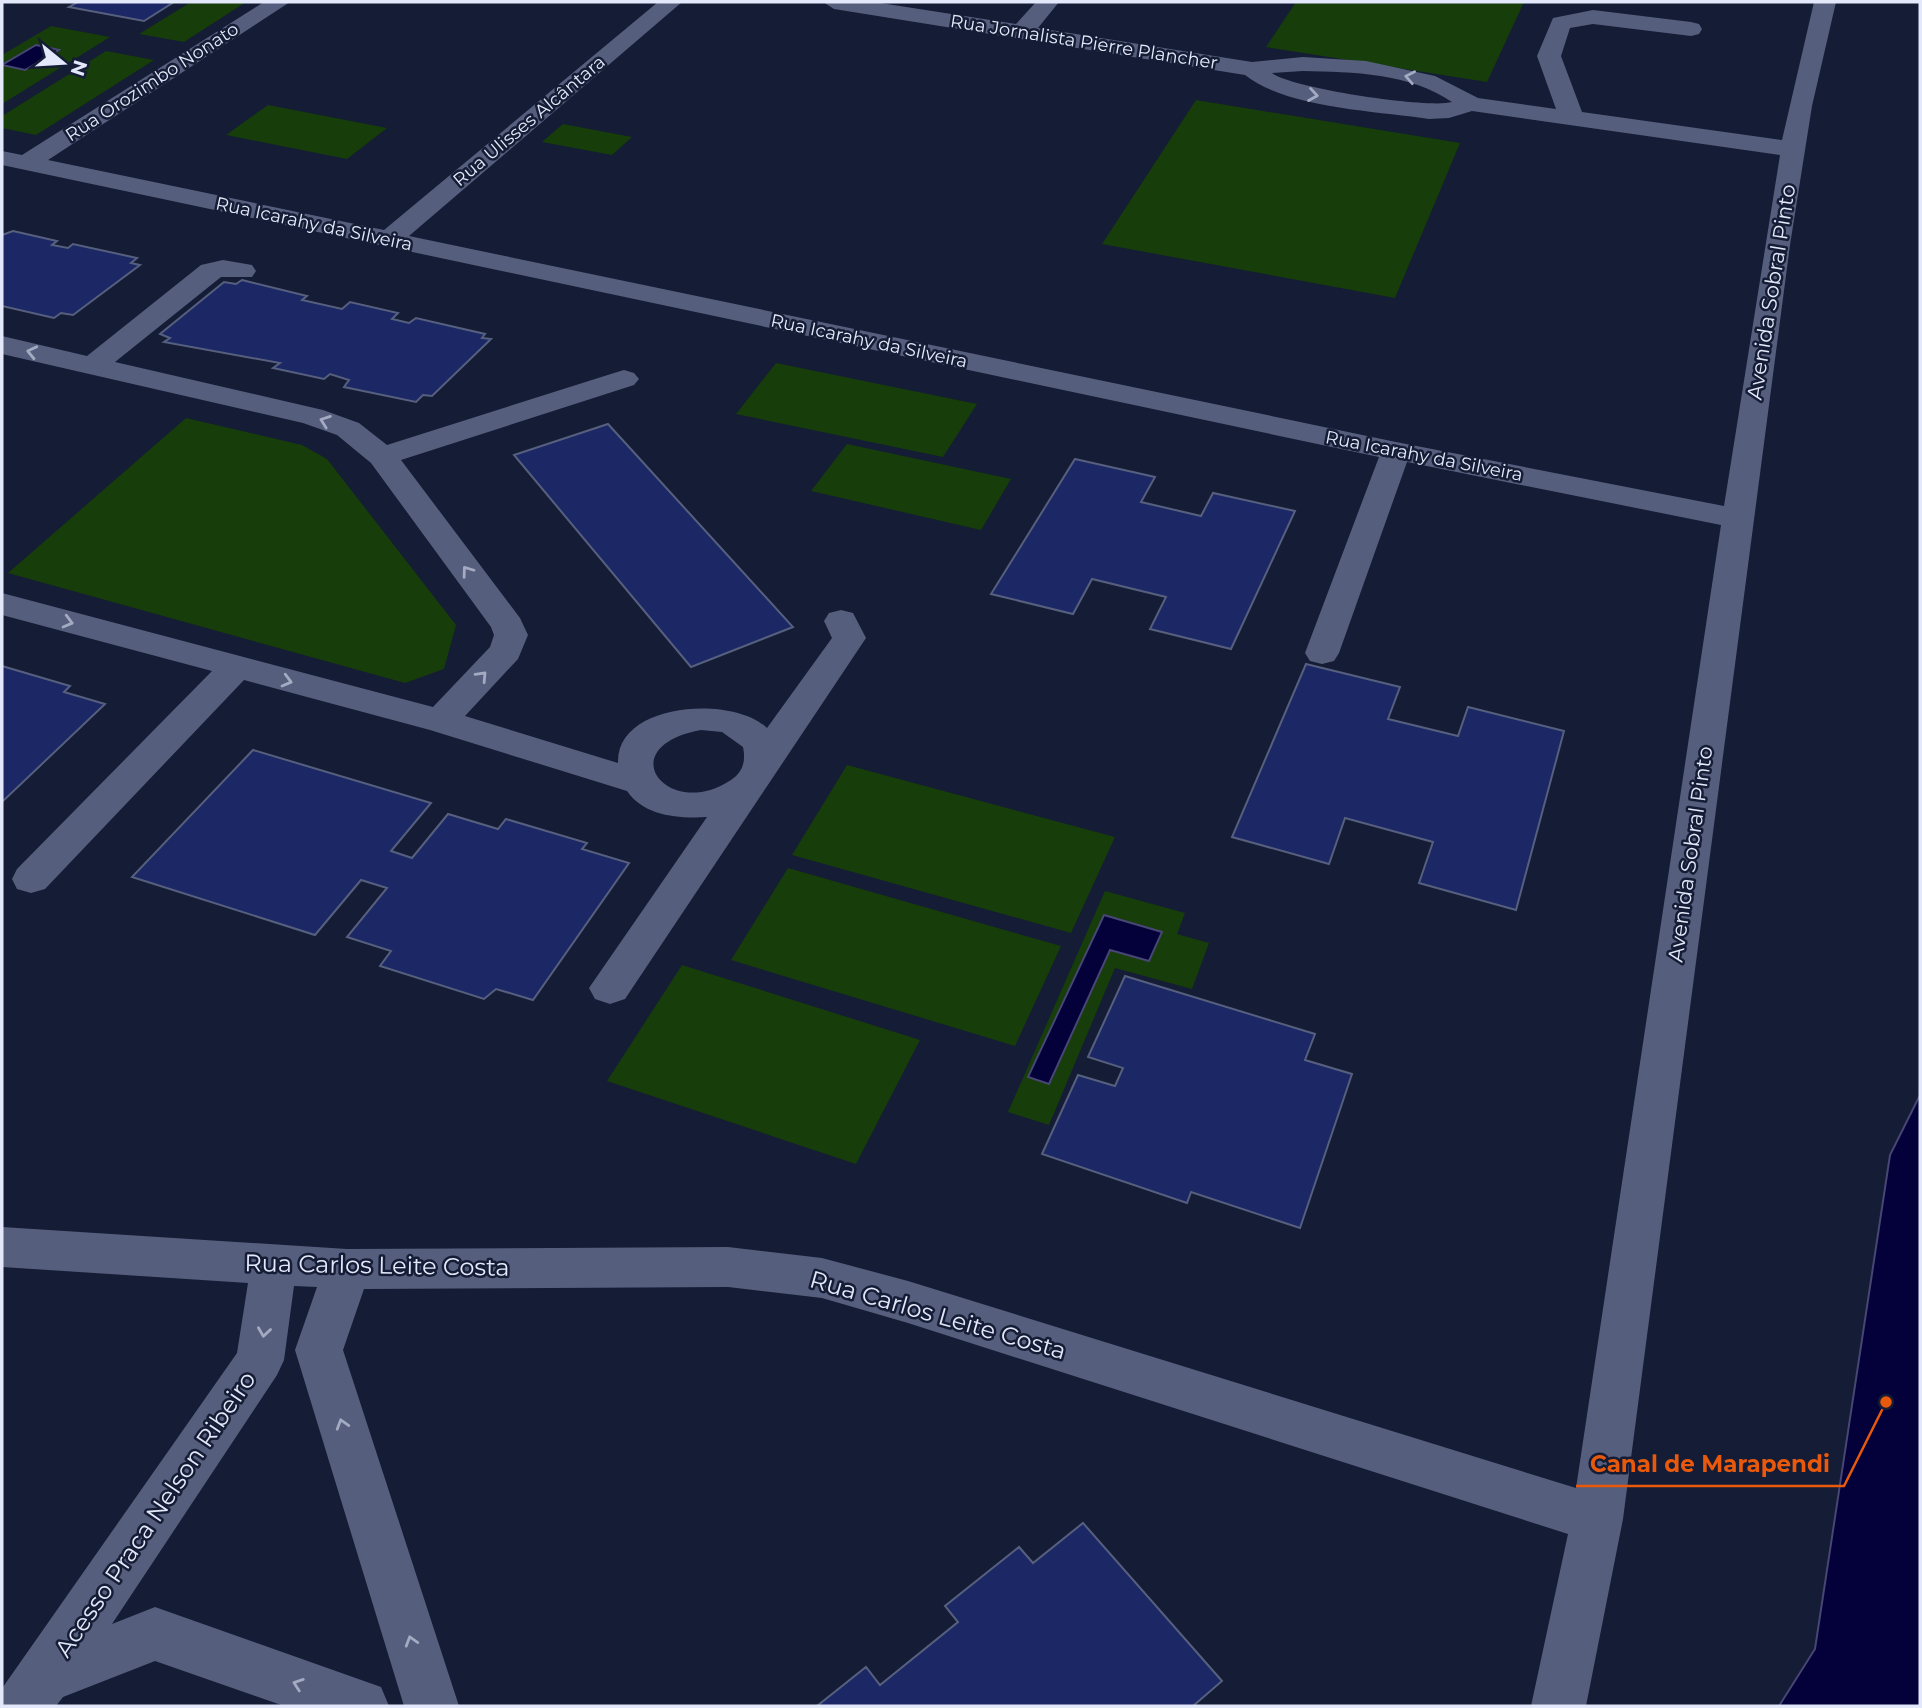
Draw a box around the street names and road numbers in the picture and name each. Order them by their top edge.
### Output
street label: Rua Jornalista Pierre Plancher [949,10,1219,74]
street label: Rua Orozimbo Nonato [61,18,243,146]
street label: Rua Ulisses Alcântara [449,51,609,191]
street label: Avenida Sobral Pinto [1742,182,1800,402]
street label: Rua Icarahy da Silveira [214,192,414,256]
street label: Rua Icarahy da Silveira [769,309,969,373]
street label: Rua Icarahy da Silveira [1323,426,1525,486]
street label: Avenida Sobral Pinto [1662,744,1718,964]
street label: Rua Carlos Leite Costa [244,1248,510,1282]
street label: Rua Carlos Leite Costa [806,1264,1070,1366]
street label: Acesso Praca Nelson Ribeiro [48,1366,262,1662]

